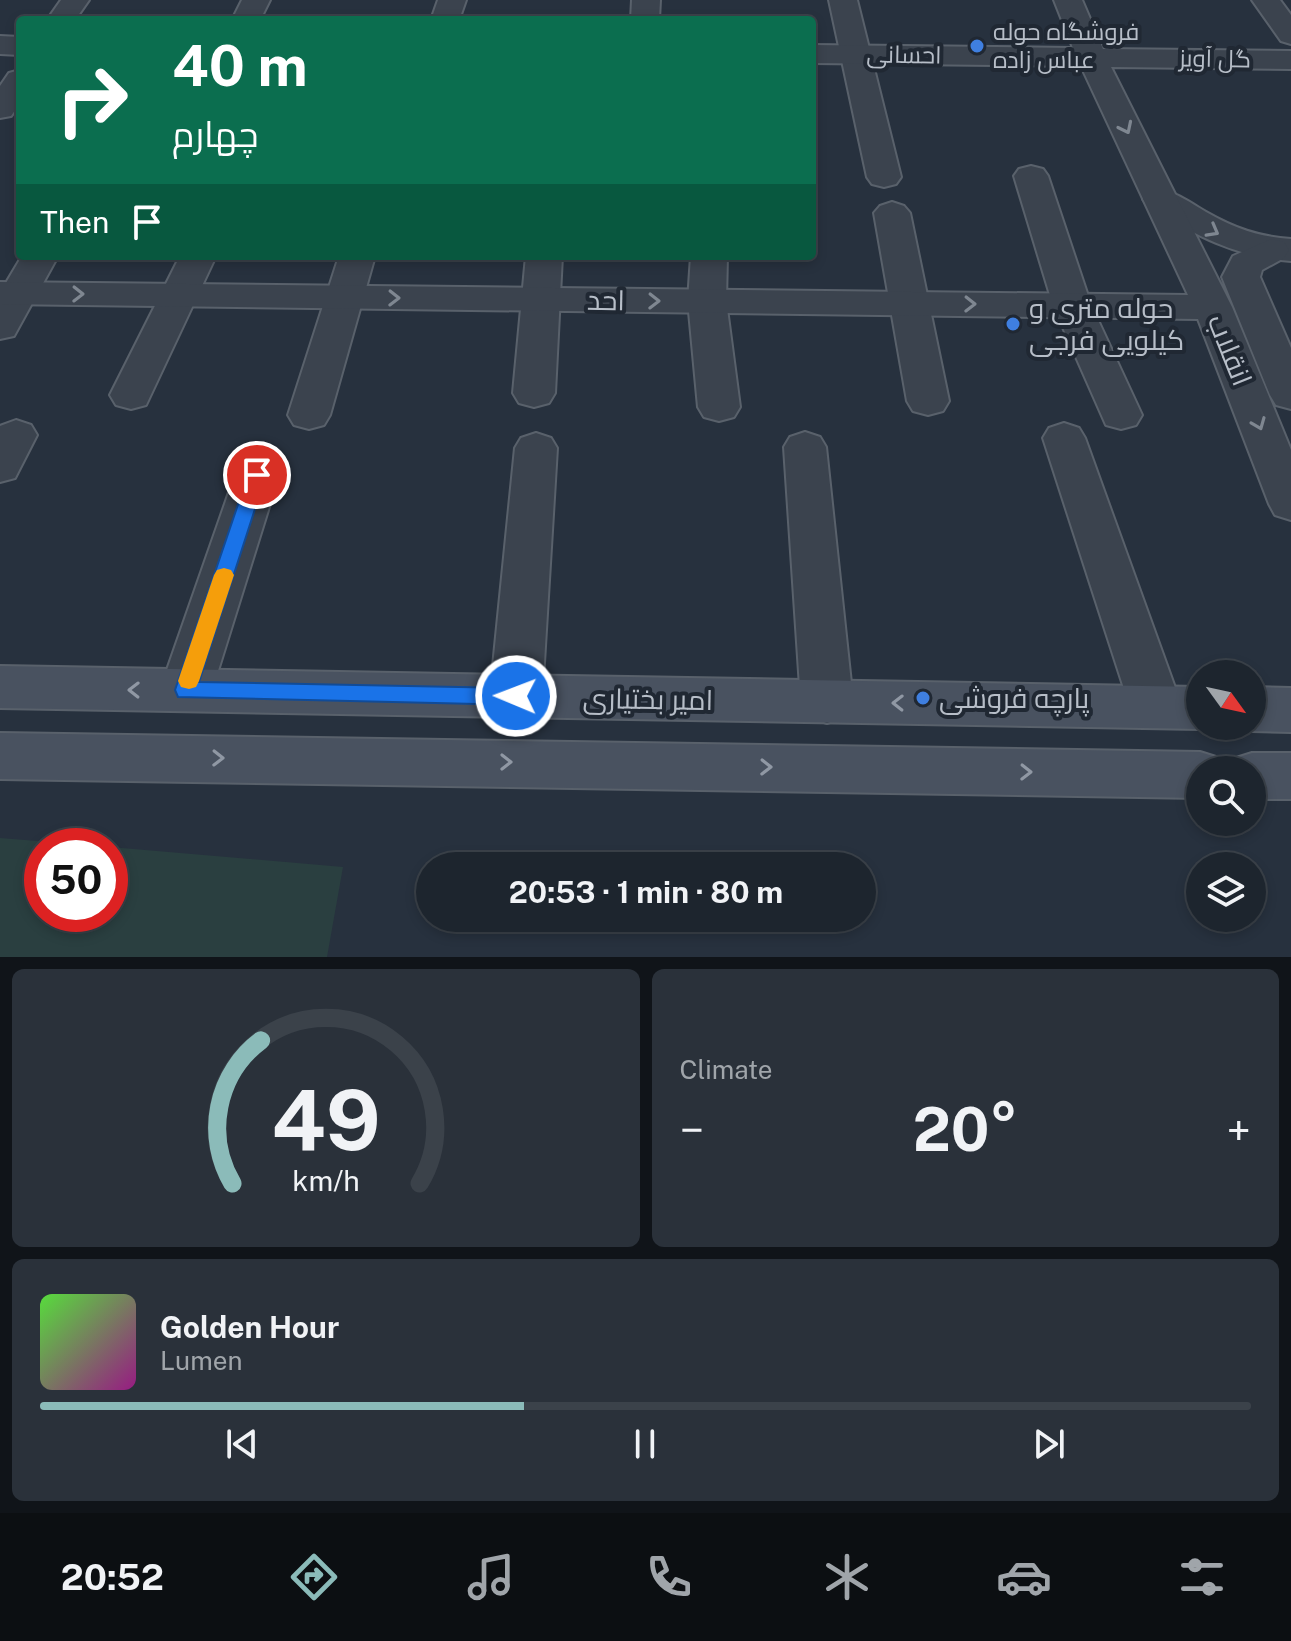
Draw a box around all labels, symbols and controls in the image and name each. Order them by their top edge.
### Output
place label: فروشگاه حوله عباس زاده [993,17,1139,74]
text: 40 m [172,33,308,99]
marker: فروشگاه حوله عباس زاده [968,37,986,55]
street label: احسانی [866,39,942,70]
street label: گل آویز [1177,43,1251,74]
icon: right [40,48,144,152]
text: چهارم [172,113,258,155]
one-way arrow [1116,119,1132,134]
icon: arrive [125,200,169,244]
text: Then [40,204,109,240]
one-way arrow [1204,221,1219,237]
street label: احد [587,283,625,316]
one-way arrow [72,285,85,303]
one-way arrow [388,289,401,307]
place label: حوله متری و کیلویی فرجی [1029,291,1184,357]
one-way arrow [648,292,661,309]
one-way arrow [964,295,977,313]
street label: انقلاب [1201,309,1260,390]
marker: حوله متری و کیلویی فرجی [1004,315,1022,333]
one-way arrow [1250,416,1266,430]
pin [223,441,291,509]
icon: arrive [235,453,279,497]
position arrow [474,654,558,738]
north arrow [1186,660,1266,740]
map controls [1186,660,1266,932]
one-way arrow [127,681,140,698]
street label: امیر بختیاری [582,681,714,717]
place label: پارچه فروشی [939,681,1090,717]
marker: پارچه فروشی [914,689,932,707]
one-way arrow [891,694,904,712]
one-way arrow [212,749,225,766]
one-way arrow [500,753,513,771]
button: search [1186,756,1266,836]
one-way arrow [760,758,773,776]
one-way arrow [1020,763,1033,780]
speed limit sign: 50 [24,828,128,932]
button: layers [1186,852,1266,932]
text: 20:53 · 1 min · 80 m [509,874,783,910]
text: Climate [680,1054,773,1085]
text: 49 [271,1071,380,1169]
text: 20° [913,1094,1018,1165]
text: − [680,1104,704,1156]
text: + [1227,1104,1251,1156]
text: km/h [292,1164,359,1197]
text: Golden Hour [160,1309,339,1345]
text: Lumen [160,1345,243,1376]
icon: previous [220,1422,264,1466]
icon: pause [623,1422,667,1466]
icon: next [1027,1422,1071,1466]
icon: directions [286,1549,342,1605]
icon: music [463,1549,519,1605]
icon: phone [641,1549,697,1605]
icon: climate [819,1549,875,1605]
icon: car [996,1549,1052,1605]
icon: filters [1174,1549,1230,1605]
text: 20:52 [61,1556,164,1598]

